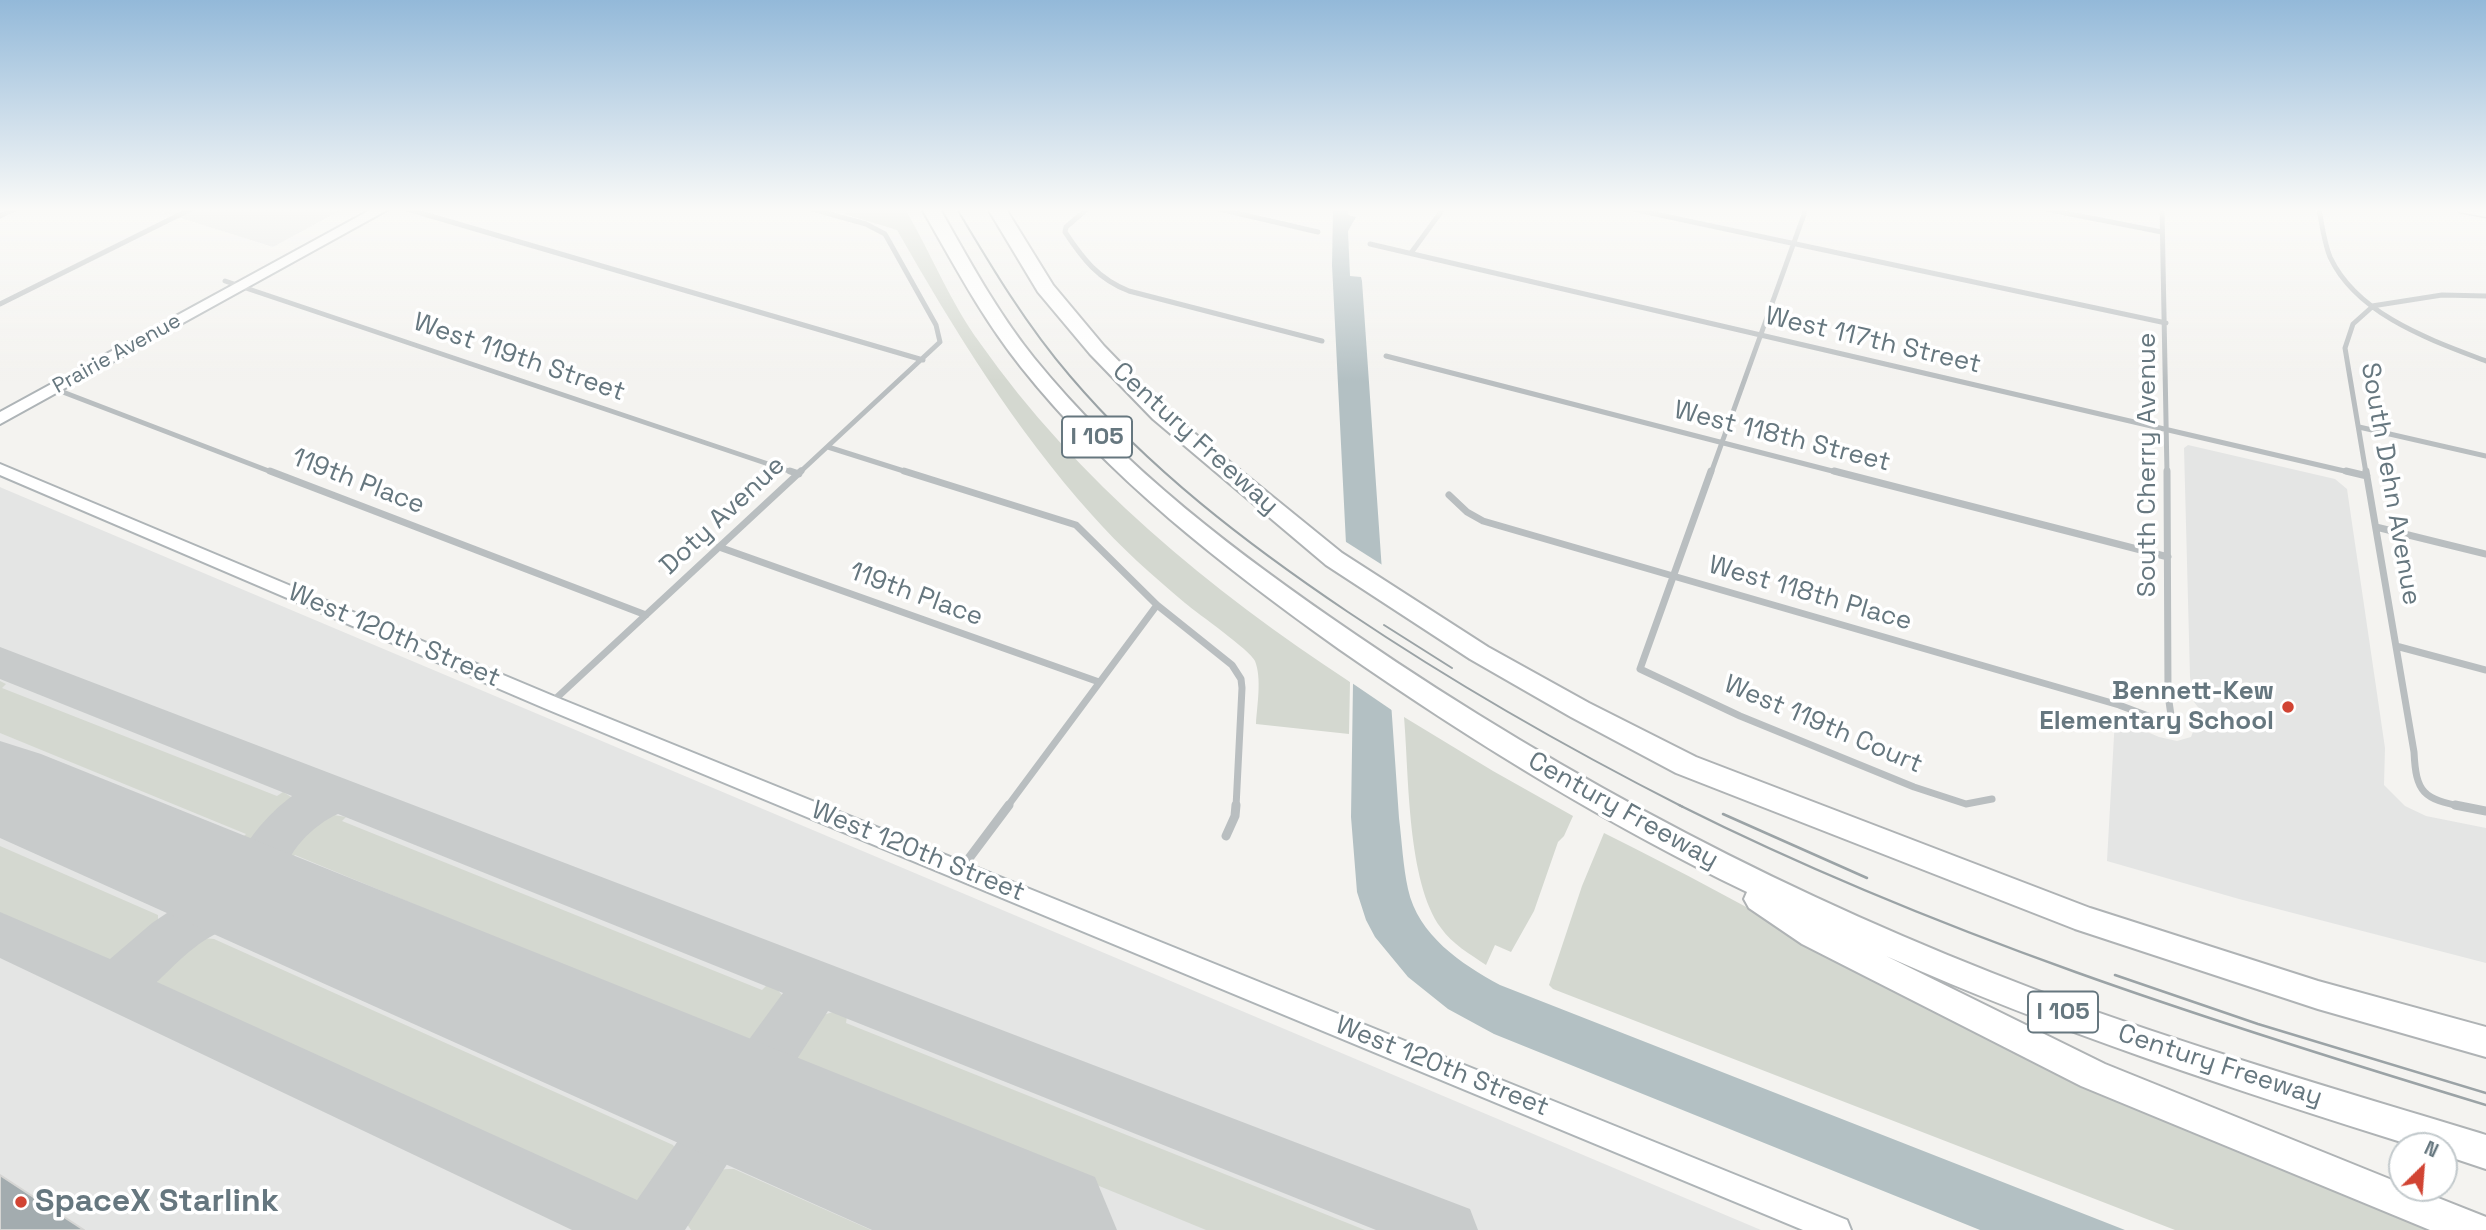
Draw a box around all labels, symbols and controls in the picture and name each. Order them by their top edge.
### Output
street label: West 117th Street [1762,301,1984,381]
street label: West 119th Street [409,307,629,409]
street label: Prairie Avenue [49,308,185,400]
street label: South Cherry Avenue [2132,333,2164,597]
street label: Century Freeway [1105,356,1285,522]
street label: South Dehn Avenue [2353,360,2427,608]
street label: West 118th Street [1671,395,1893,479]
road number: I 105 [1062,416,1132,458]
street label: 119th Place [287,442,429,522]
street label: Doty Avenue [654,450,792,582]
street label: West 118th Place [1705,550,1915,638]
street label: 119th Place [845,556,987,634]
street label: West 120th Street [283,577,505,695]
street label: West 119th Court [1719,669,1927,781]
place label: Bennett-Kew Elementary School [2039,676,2274,738]
marker: Bennett-Kew Elementary School [2280,699,2296,715]
street label: Century Freeway [1522,746,1724,876]
street label: West 120th Street [807,795,1029,909]
road number: I 105 [2028,992,2098,1032]
street label: West 120th Street [1331,1010,1553,1124]
street label: Century Freeway [2114,1018,2326,1114]
north arrow [2388,1132,2458,1202]
text: N [2420,1135,2442,1163]
place label: SpaceX Starlink [35,1183,279,1221]
marker: SpaceX Starlink [13,1194,29,1210]

